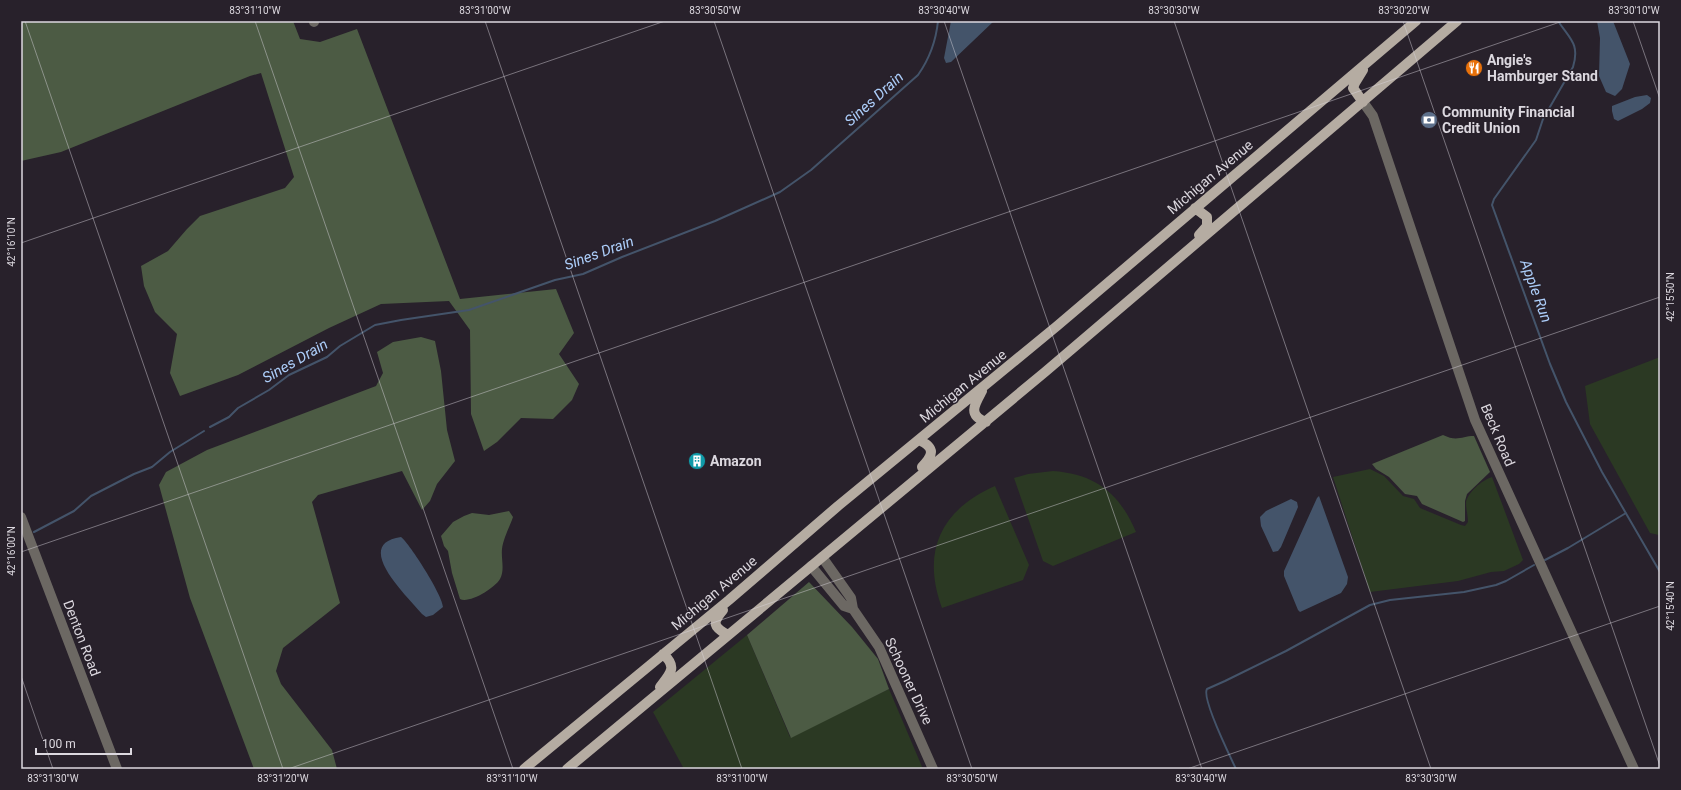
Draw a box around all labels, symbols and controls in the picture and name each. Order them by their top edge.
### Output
text: 83°31'10"W [229,5,281,16]
text: 83°31'00"W [459,5,511,16]
text: 83°30'50"W [689,5,741,16]
text: 83°30'40"W [918,5,970,16]
text: 83°30'30"W [1148,5,1200,16]
text: 83°30'20"W [1378,5,1430,16]
text: 83°30'10"W [1608,5,1660,16]
place label: Angie's Hamburger Stand [1487,52,1598,84]
restaurant icon: Angie's Hamburger Stand [1464,58,1484,78]
water label: Sines Drain [841,68,907,130]
place label: Community Financial Credit Union [1442,104,1575,136]
bank icon: Community Financial Credit Union [1419,110,1439,130]
street label: Michigan Avenue [1164,137,1256,217]
text: 42°16'10"N [6,217,17,267]
water label: Sines Drain [562,232,636,274]
water label: Apple Run [1516,256,1556,325]
text: 42°15'50"N [1665,272,1676,322]
water label: Sines Drain [259,335,331,387]
street label: Michigan Avenue [917,346,1009,426]
street label: Beck Road [1478,401,1518,469]
building icon: Amazon [687,451,707,471]
place label: Amazon [710,453,762,469]
text: 42°16'00"N [6,526,17,576]
street label: Michigan Avenue [668,553,760,633]
text: 42°15'40"N [1665,581,1676,631]
street label: Denton Road [60,598,104,678]
street label: Schooner Drive [882,635,936,727]
scale bar [36,730,131,756]
text: 100 m [42,737,76,751]
text: 83°31'30"W [27,773,79,784]
text: 83°31'20"W [257,773,309,784]
text: 83°31'10"W [486,773,538,784]
text: 83°31'00"W [716,773,768,784]
text: 83°30'50"W [946,773,998,784]
text: 83°30'40"W [1175,773,1227,784]
text: 83°30'30"W [1405,773,1457,784]

